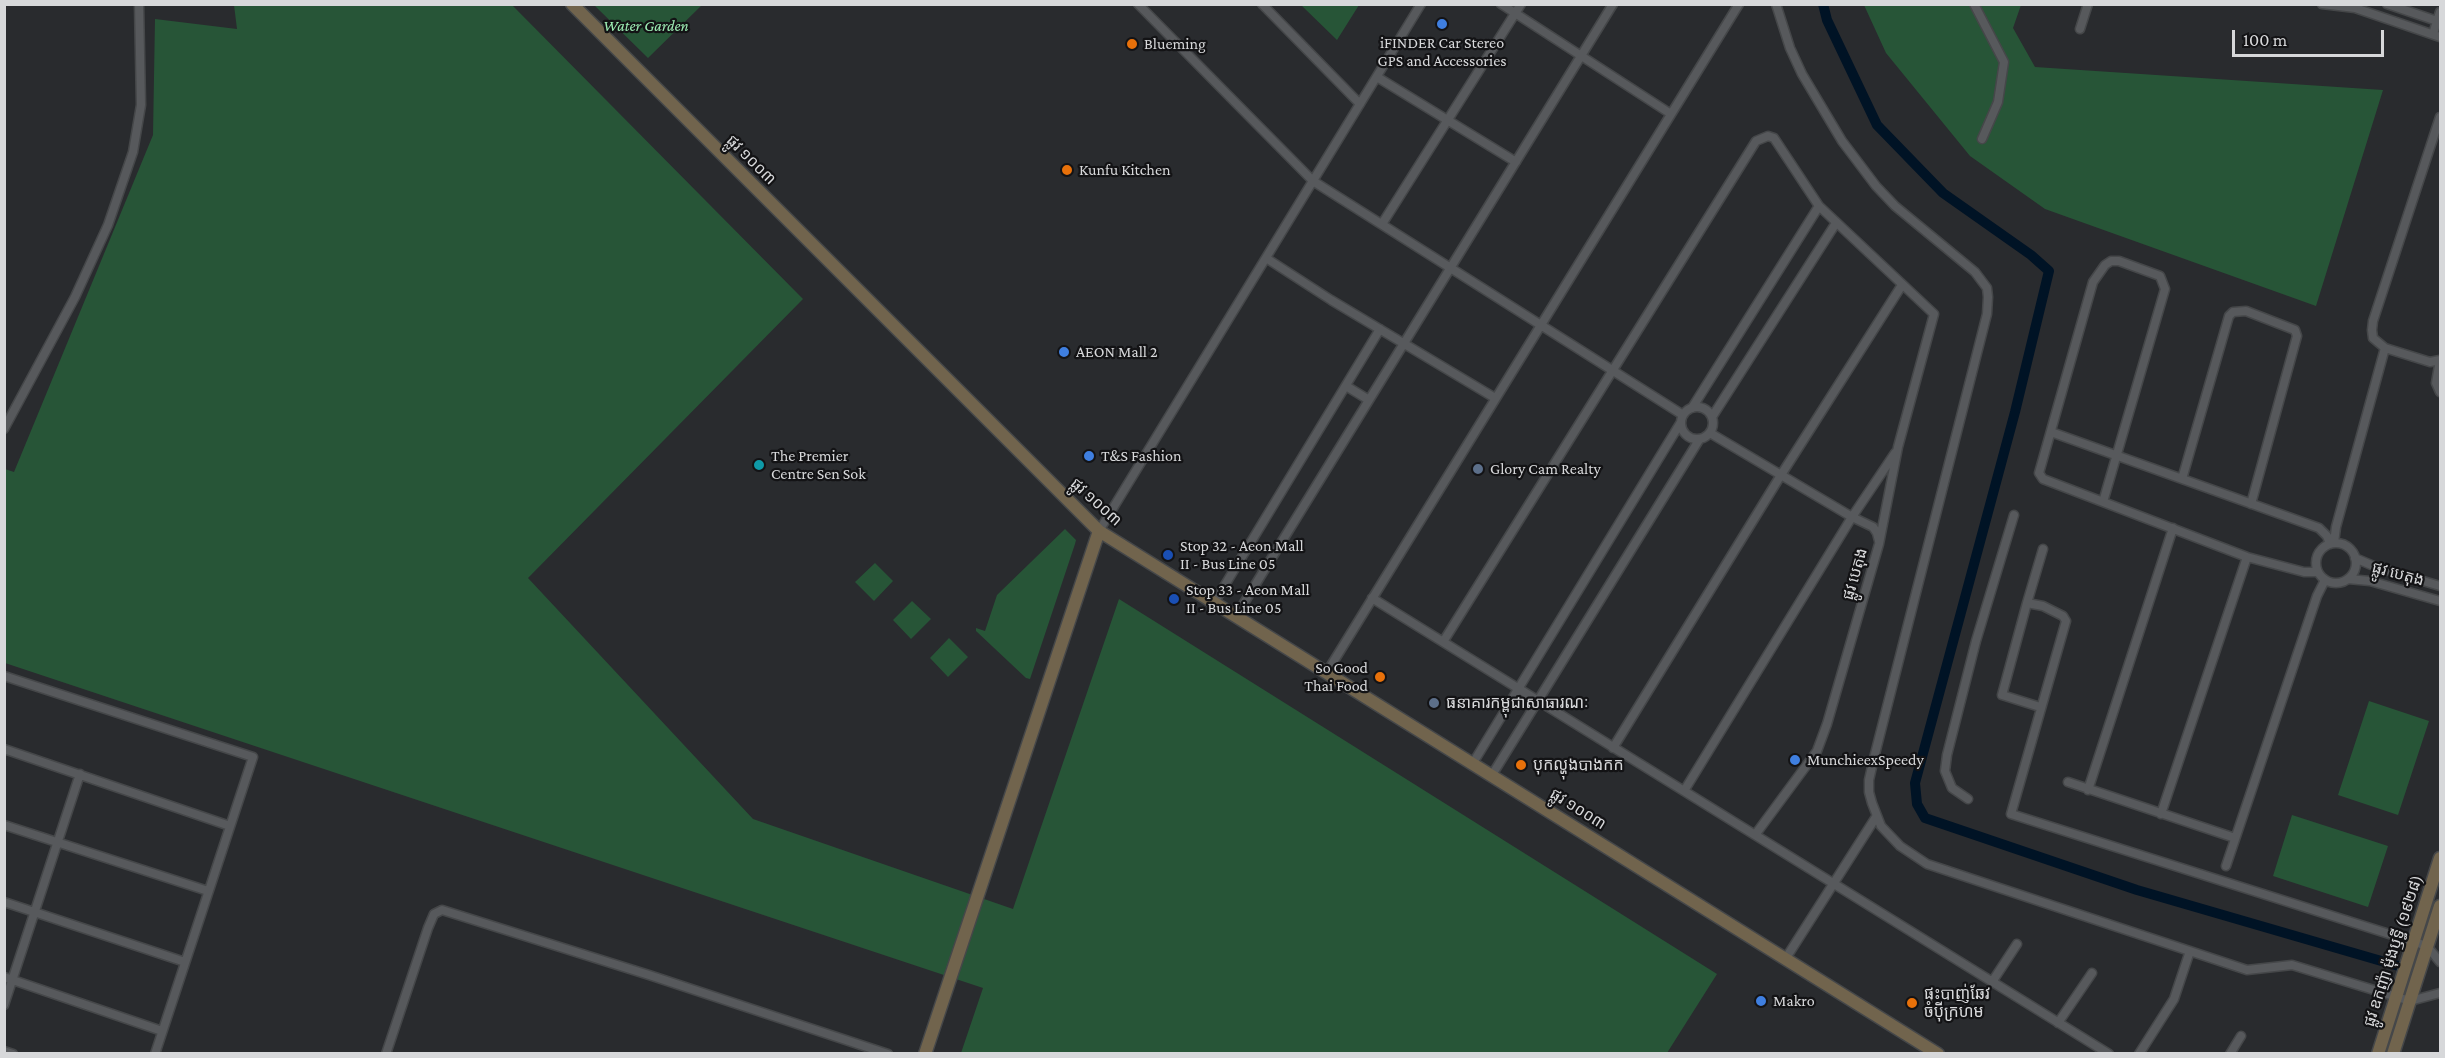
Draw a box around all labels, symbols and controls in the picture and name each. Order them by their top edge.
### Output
park label: Water Garden [603,16,689,36]
marker: iFINDER Car Stereo GPS and Accessories [1435,17,1449,31]
scale bar [2235,18,2386,56]
text: 100 m [2243,30,2287,50]
place label: iFINDER Car Stereo GPS and Accessories [1378,33,1506,71]
place label: Blueming [1144,34,1206,54]
marker: Blueming [1125,37,1139,51]
street label: ផ្លូវ ១០០៣ [722,131,780,189]
place label: Kunfu Kitchen [1079,160,1171,180]
marker: Kunfu Kitchen [1060,163,1074,177]
place label: AEON Mall 2 [1076,342,1158,362]
marker: AEON Mall 2 [1057,345,1071,359]
place label: The Premier Centre Sen Sok [771,446,866,484]
place label: T&S Fashion [1101,446,1182,466]
marker: T&S Fashion [1082,449,1096,463]
marker: The Premier Centre Sen Sok [752,458,766,472]
place label: Glory Cam Realty [1490,459,1601,479]
marker: Glory Cam Realty [1471,462,1485,476]
street label: ផ្លូវ ១០០៣ [1066,474,1126,530]
place label: Stop 32 - Aeon Mall II - Bus Line 05 [1180,536,1304,574]
street label: ផ្លូវ បេតុង [1838,546,1872,602]
marker: Stop 32 - Aeon Mall II - Bus Line 05 [1161,548,1175,562]
street label: ផ្លូវ បេតុង [2370,558,2426,590]
place label: Stop 33 - Aeon Mall II - Bus Line 05 [1186,580,1310,618]
marker: Stop 33 - Aeon Mall II - Bus Line 05 [1167,592,1181,606]
place label: So Good Thai Food [1304,658,1368,696]
marker: So Good Thai Food [1373,670,1387,684]
place label: ធនាគារកម្ពុជាសាធារណៈ [1446,693,1589,713]
marker: ធនាគារកម្ពុជាសាធារណៈ [1427,696,1441,710]
place label: MunchieexSpeedy [1807,750,1924,770]
marker: MunchieexSpeedy [1788,753,1802,767]
place label: បុកល្ហុងបាងកក [1533,755,1624,775]
marker: បុកល្ហុងបាងកក [1514,758,1528,772]
street label: ផ្លូវ ១០០៣ [1546,784,1610,834]
street label: ផ្លូវ ឧកញ៉ា ម៉ុងឫទ្ធី (១៩២៨) [2359,873,2427,1029]
place label: ផ្ទះបាញ់ឆែវ ចំប៉ីក្រហម [1924,984,1990,1022]
place label: Makro [1773,991,1815,1011]
marker: Makro [1754,994,1768,1008]
marker: ផ្ទះបាញ់ឆែវ ចំប៉ីក្រហម [1905,996,1919,1010]

